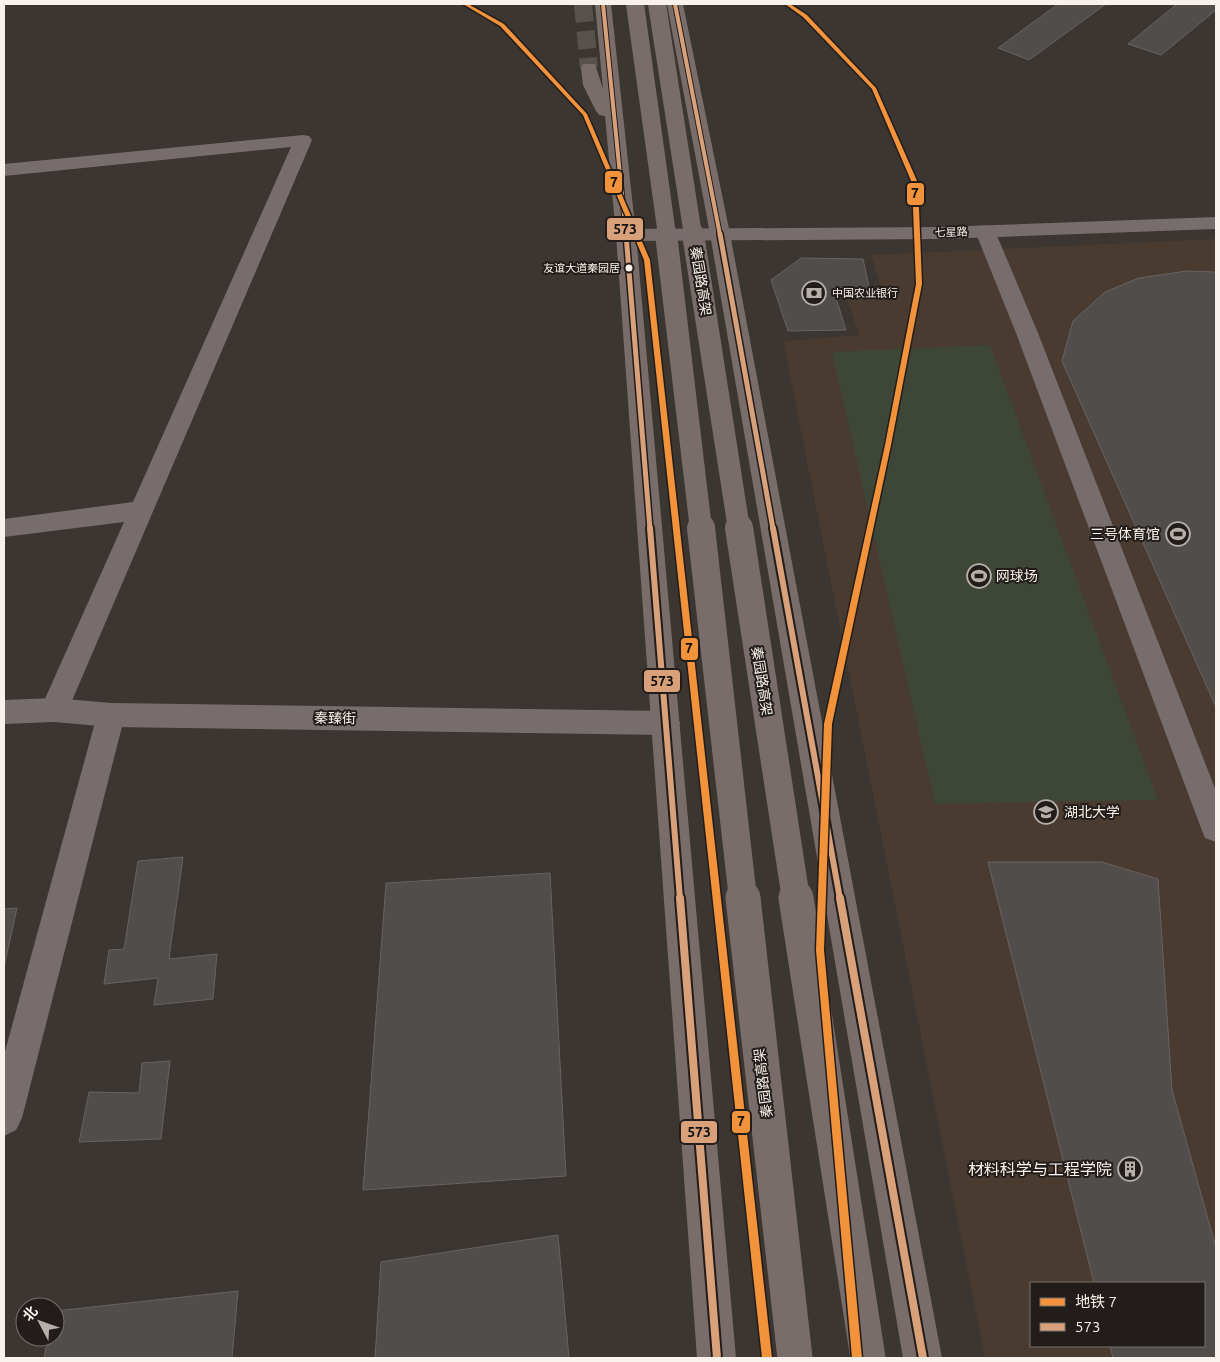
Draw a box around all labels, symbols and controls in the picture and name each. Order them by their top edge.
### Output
line badge: 7 [604,170,623,194]
text: 7 [610,174,618,190]
line badge: 7 [906,182,925,206]
text: 7 [911,185,919,201]
line badge: 573 [606,217,644,241]
text: 573 [613,221,637,237]
street label: 七星路 [934,225,968,239]
street label: 秦园路高架 [688,245,714,317]
place label: 友谊大道秦园居 [543,262,620,274]
marker: 友谊大道秦园居 [624,263,634,273]
bank icon: 中国农业银行 [801,280,827,306]
place label: 中国农业银行 [832,287,898,299]
sports icon: 三号体育馆 [1165,521,1191,547]
place label: 三号体育馆 [1090,526,1160,542]
sports icon: 网球场 [966,563,992,589]
place label: 网球场 [996,568,1038,584]
line badge: 7 [680,637,699,661]
text: 7 [685,640,693,656]
street label: 秦园路高架 [749,645,775,717]
line badge: 573 [643,669,681,693]
text: 573 [650,673,674,689]
street label: 秦臻街 [314,710,356,726]
school or university icon: 湖北大学 [1033,799,1059,825]
place label: 湖北大学 [1064,804,1120,820]
street label: 秦园路高架 [751,1047,775,1119]
line badge: 7 [731,1110,751,1134]
text: 7 [737,1113,745,1129]
line badge: 573 [680,1120,718,1144]
text: 573 [687,1124,711,1140]
building icon: 材料科学与工程学院 [1117,1156,1143,1182]
place label: 材料科学与工程学院 [968,1160,1112,1178]
legend [1030,1282,1205,1347]
text: 地铁 7 [1075,1293,1117,1310]
north arrow [15,1297,65,1347]
text: 北 [20,1303,41,1324]
text: 573 [1075,1318,1100,1335]

